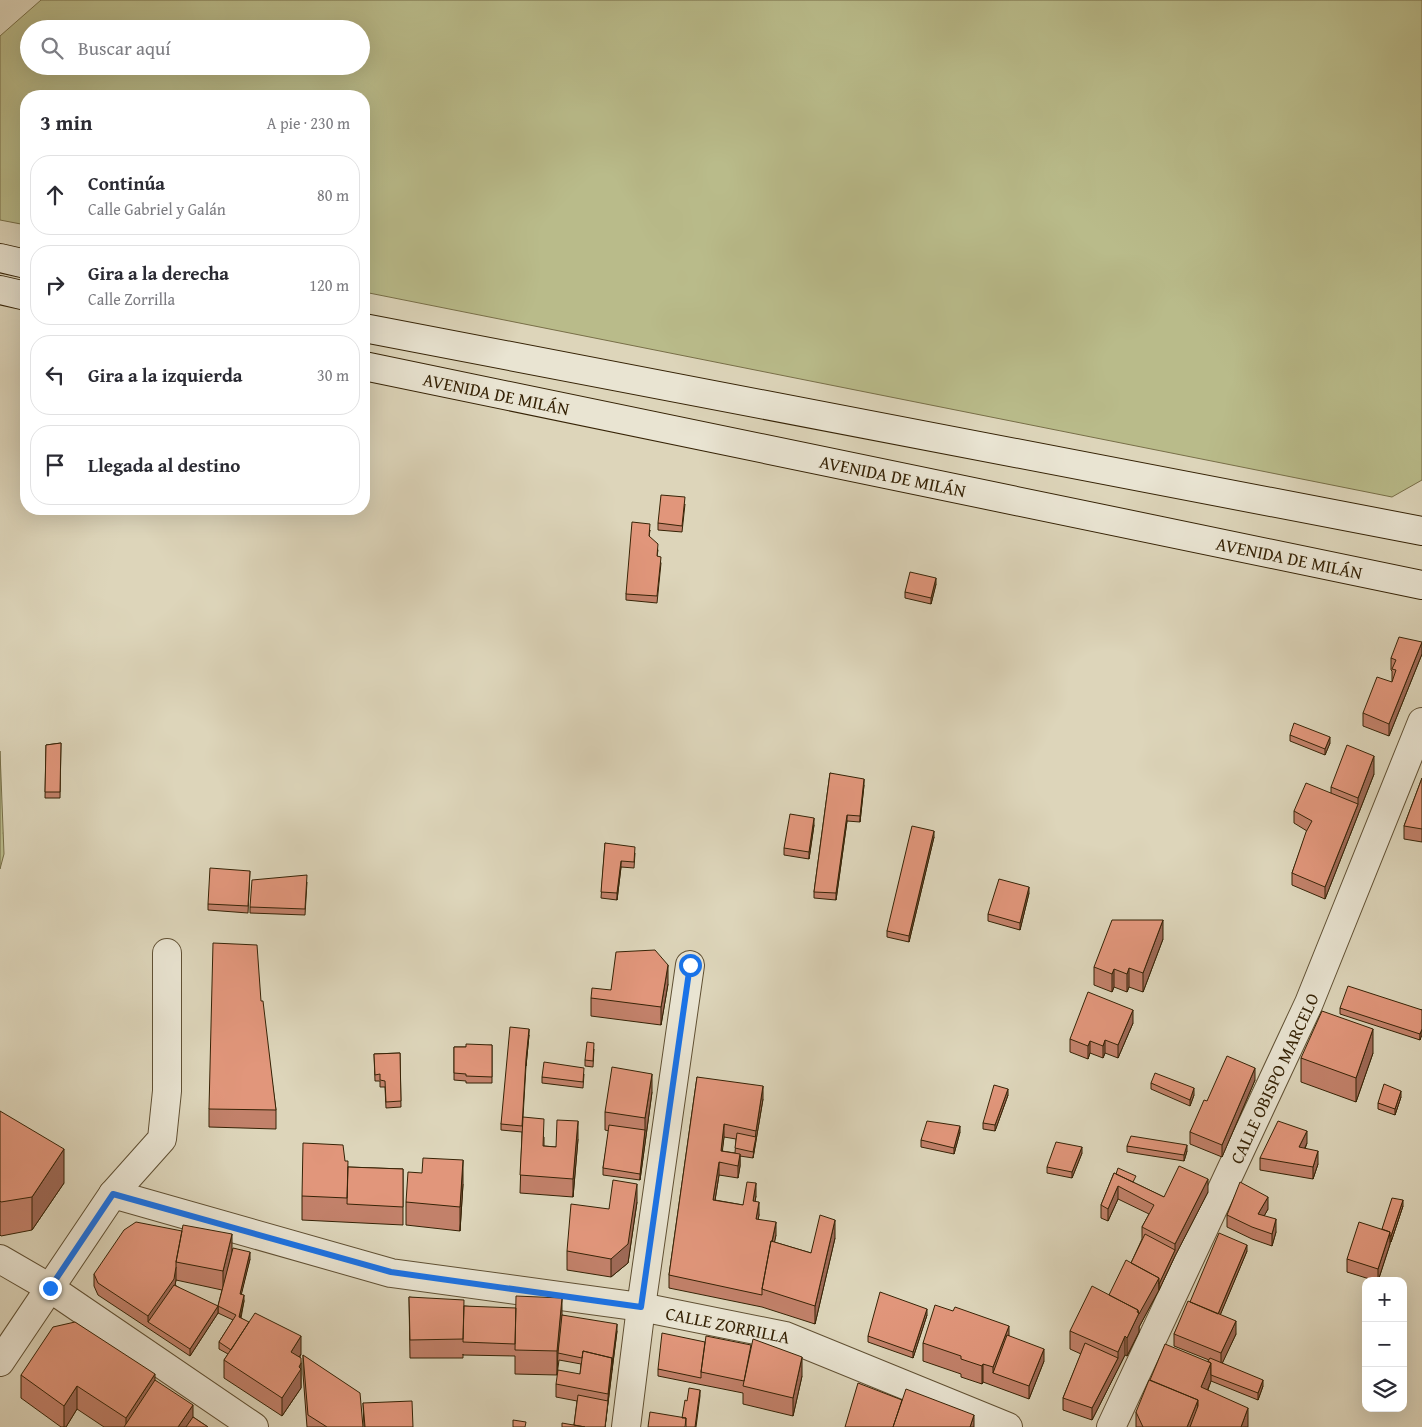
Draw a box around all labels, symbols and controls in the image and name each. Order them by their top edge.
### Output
search box [20,20,370,75]
icon: search [38,34,66,62]
text: Buscar aquí [78,34,171,62]
text: 3 min [40,107,92,138]
text: A pie · 230 m [267,111,350,135]
text: Continúa [88,169,165,197]
icon: ahead [41,181,69,209]
text: 80 m [317,183,349,207]
text: Calle Gabriel y Galán [88,197,226,221]
text: Gira a la derecha [88,259,229,287]
icon: right [41,271,69,299]
text: 120 m [309,273,349,297]
text: Calle Zorrilla [88,287,175,311]
icon: left [41,361,69,389]
text: Gira a la izquierda [88,361,243,389]
text: 30 m [317,363,349,387]
street label: AVENIDA DE MILÁN [421,365,572,422]
street label: AVENIDA DE MILÁN [817,447,969,504]
icon: arrive [41,451,69,479]
text: Llegada al destino [88,451,240,479]
street label: AVENIDA DE MILÁN [1214,529,1365,586]
route start [679,954,702,977]
street label: CALLE OBISPO MARCELO [1222,989,1325,1168]
route end [39,1277,62,1300]
map controls [1362,1277,1407,1412]
button: + [1362,1277,1407,1322]
street label: CALLE ZORRILLA [663,1299,792,1350]
button: − [1362,1322,1407,1367]
button: layers [1362,1367,1407,1412]

